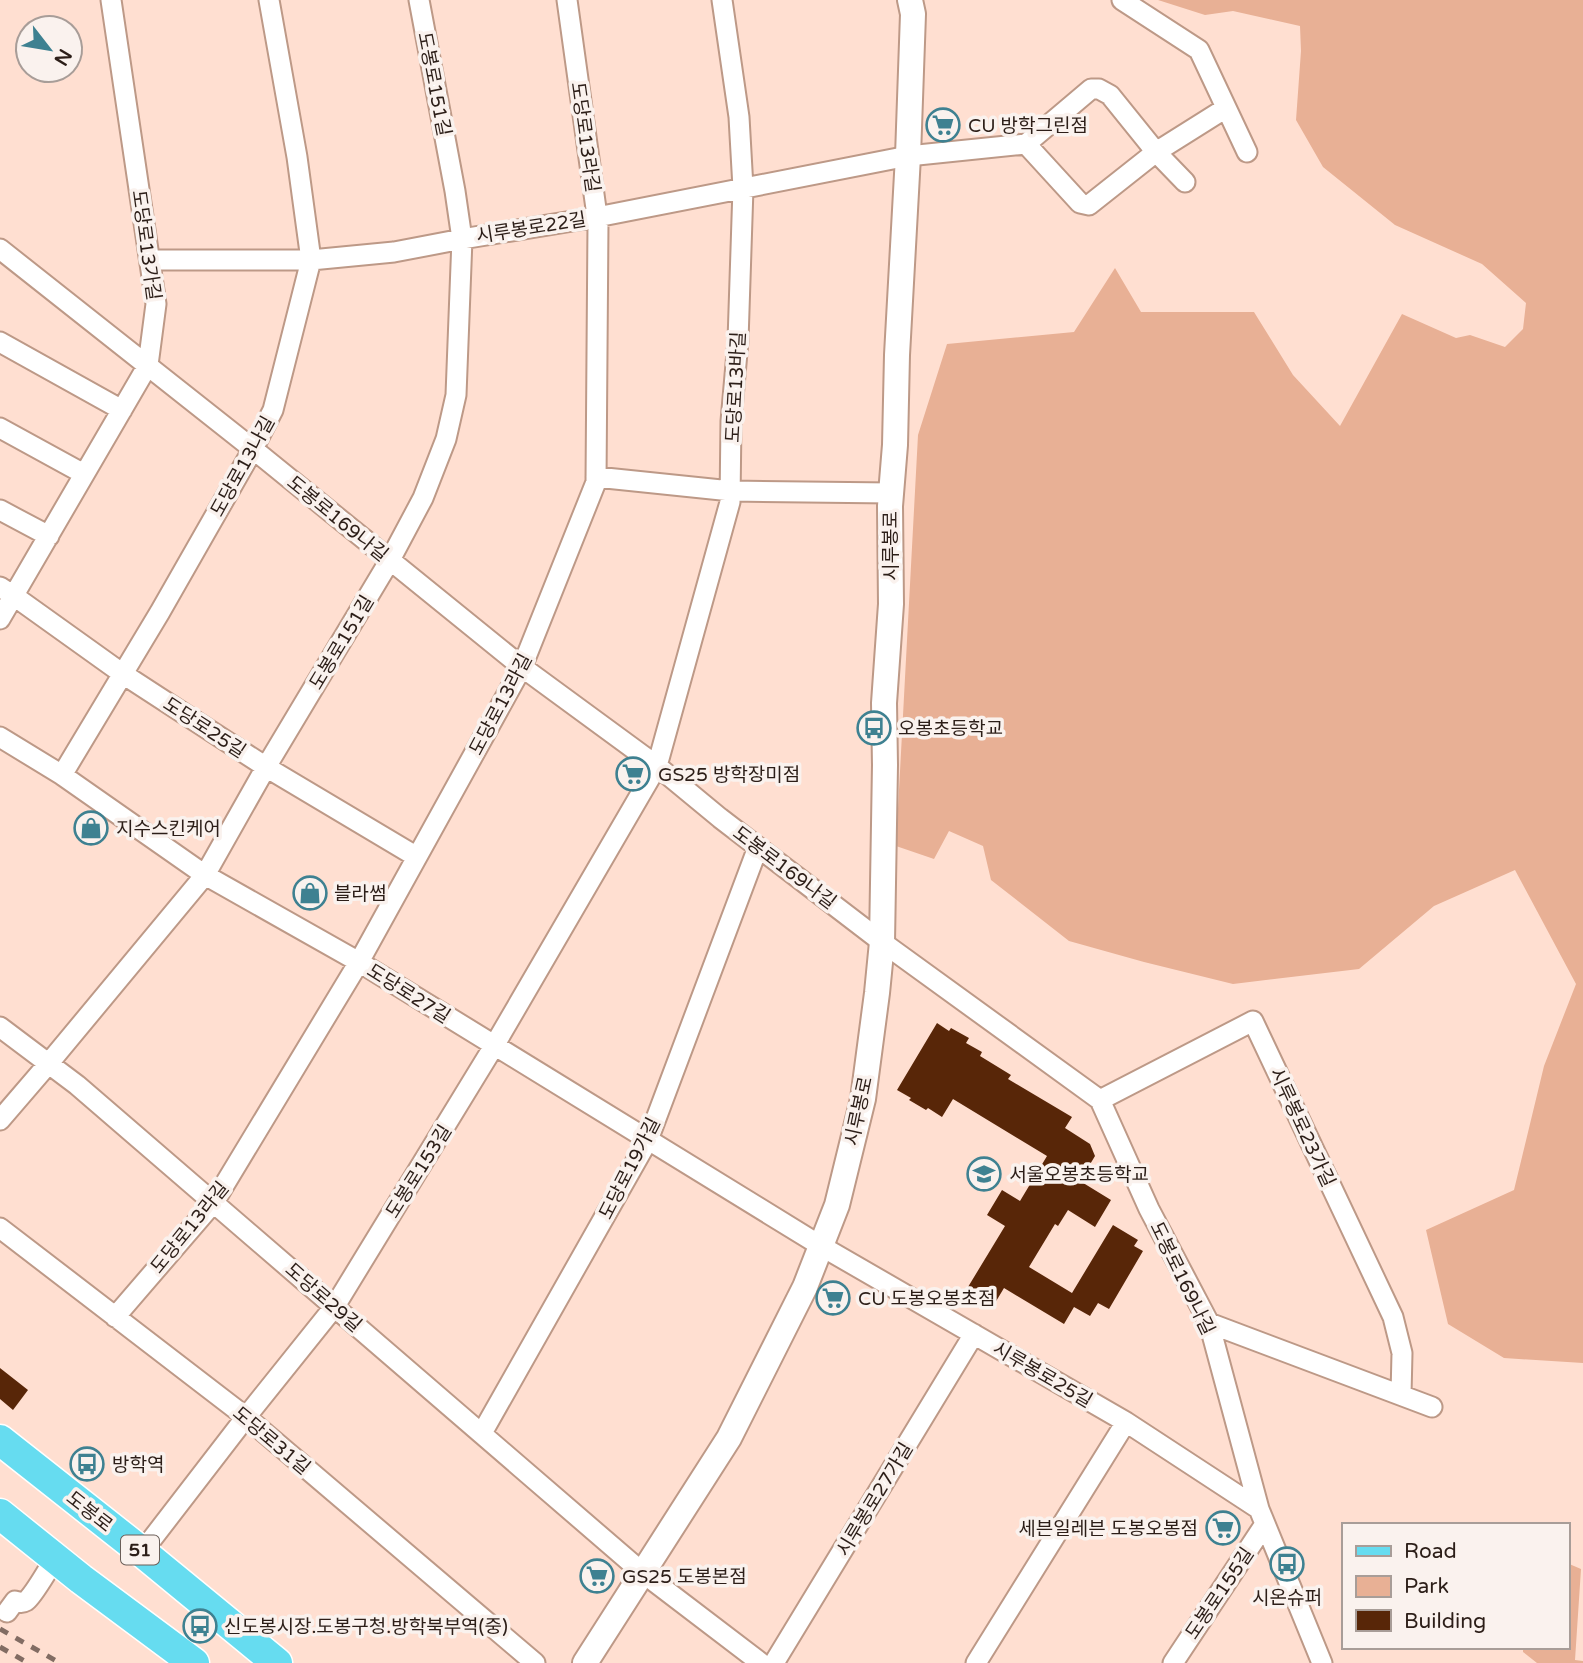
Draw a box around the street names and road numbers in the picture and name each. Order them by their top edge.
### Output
street label: 도봉로151길 [413,30,455,138]
street label: 도당로13라길 [566,81,604,194]
street label: 도당로13가길 [127,189,165,302]
street label: 시루봉로22길 [474,208,588,248]
street label: 도당로13바길 [722,331,750,443]
street label: 도당로13나길 [206,412,279,520]
street label: 도봉로169나길 [283,471,392,566]
street label: 시루봉로 [880,511,902,581]
street label: 도봉로151길 [305,592,379,693]
street label: 도당로13라길 [465,650,537,759]
street label: 도당로25길 [159,693,250,763]
street label: 도봉로169나길 [729,822,840,914]
street label: 도당로27길 [363,960,454,1028]
street label: 시루봉로23가길 [1265,1064,1339,1190]
street label: 시루봉로 [841,1075,877,1148]
street label: 도당로19가길 [595,1114,665,1223]
street label: 도봉로153길 [382,1121,456,1222]
street label: 도당로13라길 [146,1177,233,1278]
street label: 도봉로169나길 [1145,1218,1219,1339]
street label: 도당로29길 [281,1259,366,1337]
street label: 시루봉로25길 [989,1338,1096,1412]
street label: 도당로31길 [228,1402,314,1479]
street label: 시루봉로27가길 [832,1439,917,1560]
street label: 도봉로 [62,1487,117,1537]
road number: 51 [121,1535,159,1564]
street label: 도봉로155길 [1181,1544,1259,1644]

